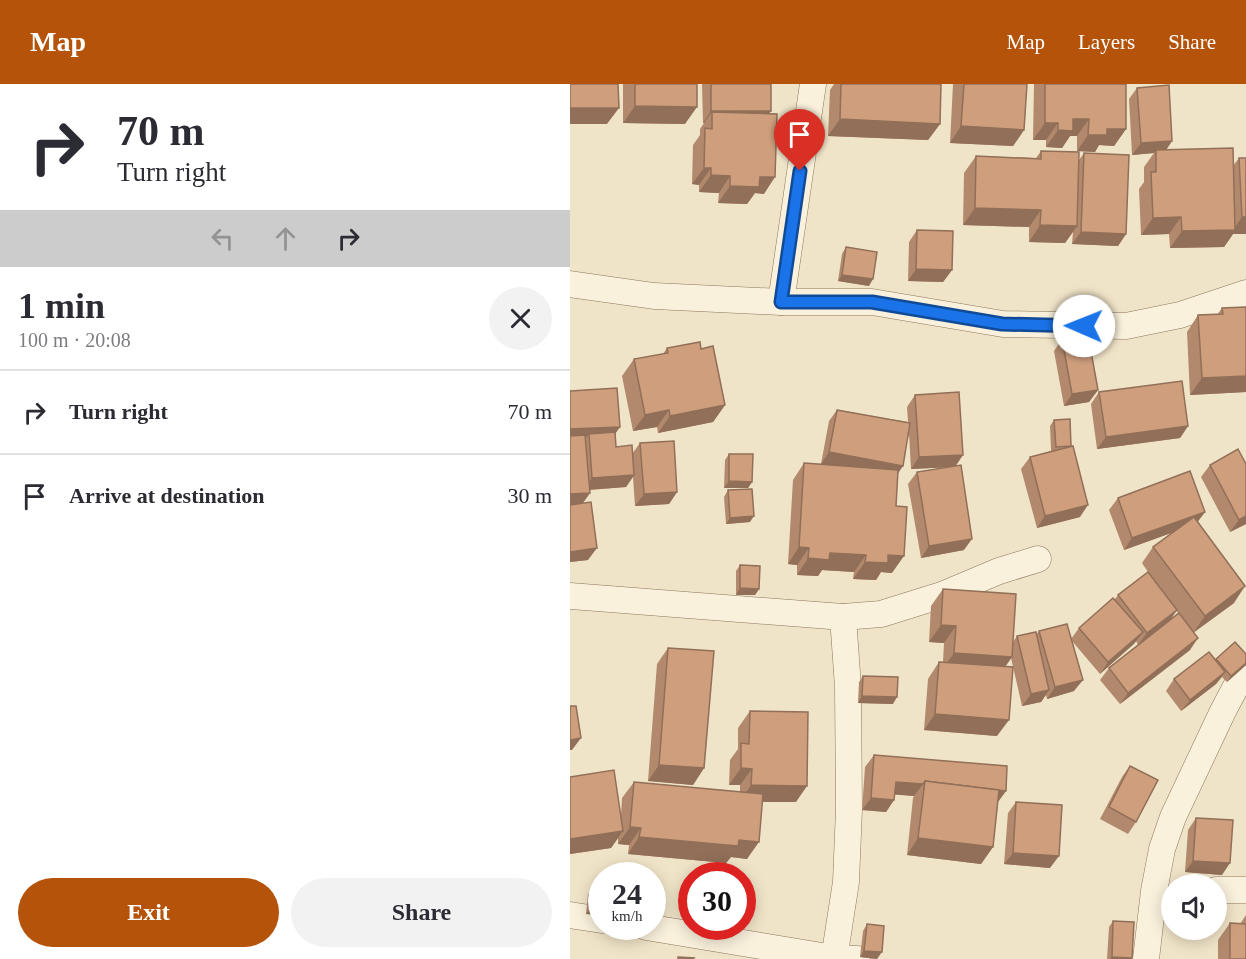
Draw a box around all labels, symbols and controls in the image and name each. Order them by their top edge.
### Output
text: Map [30,26,86,57]
text: Map [1007,30,1045,54]
text: Layers [1078,30,1135,54]
text: Share [1168,30,1216,54]
icon: right [18,108,96,186]
text: 70 m [117,108,205,154]
pin [774,109,825,171]
icon: arrive [783,118,816,151]
text: Turn right [117,157,226,187]
icon: left [206,222,239,255]
icon: ahead [269,222,302,255]
icon: right [332,222,365,255]
text: 1 min [18,286,105,326]
button: close [489,287,552,350]
position arrow [1052,294,1116,358]
text: 100 m · 20:08 [18,329,131,351]
icon: right [18,396,51,429]
text: Turn right [69,399,168,424]
text: 70 m [507,399,552,424]
icon: arrive [18,480,51,513]
text: Arrive at destination [69,483,265,508]
text: 30 m [507,483,552,508]
speed limit sign: 30 [678,862,756,940]
map controls [1161,874,1227,940]
button: sound [1161,874,1227,940]
text: 24 [612,877,642,910]
button: Exit [18,878,279,947]
button: Share [291,878,552,947]
text: km/h [612,908,642,924]

